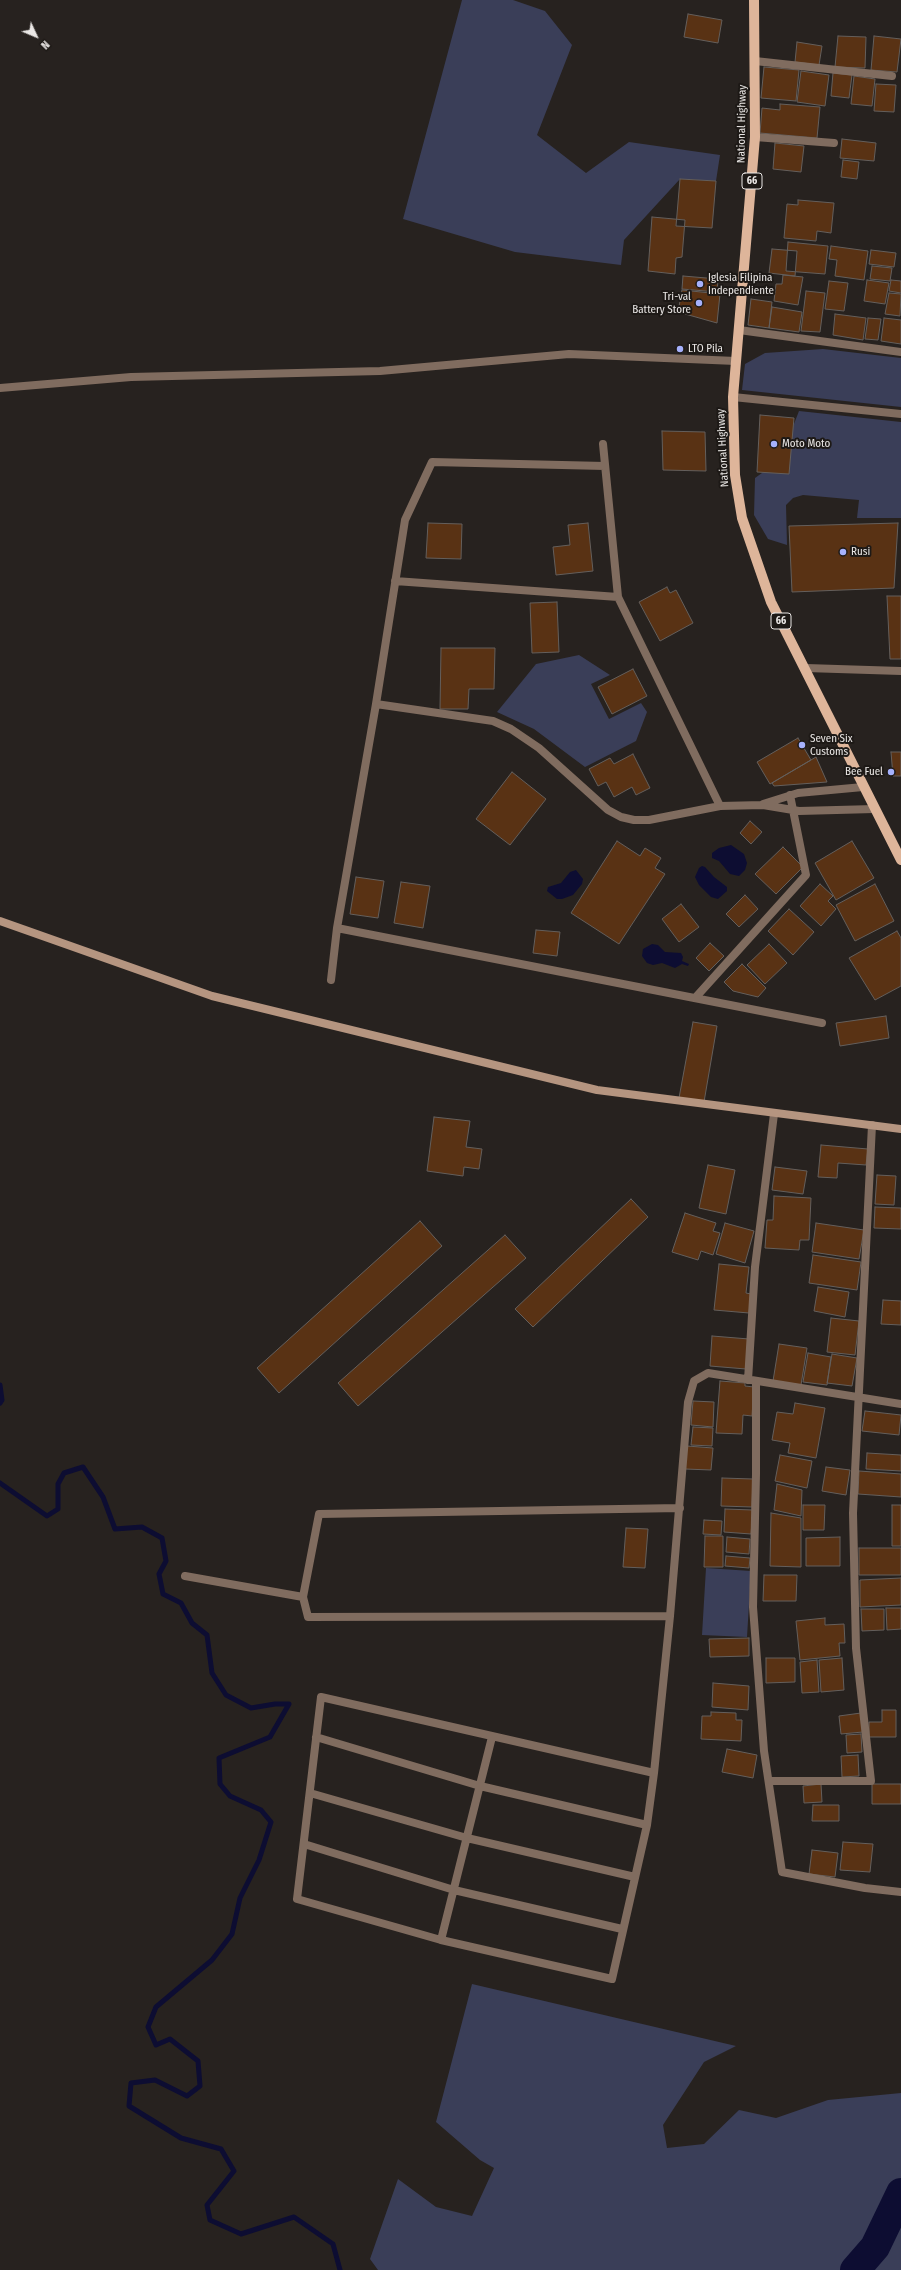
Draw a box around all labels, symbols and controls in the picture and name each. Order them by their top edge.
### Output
north arrow [16,16,56,56]
text: N [38,38,52,52]
street label: National Highway [735,85,749,163]
road number: 66 [742,173,762,189]
place label: Iglesia Filipina Independiente [708,271,774,297]
marker: Iglesia Filipina Independiente [695,279,705,289]
place label: Tri-val Battery Store [632,290,691,316]
marker: Tri-val Battery Store [694,298,704,308]
place label: LTO Pila [688,342,723,356]
marker: LTO Pila [675,344,685,354]
street label: National Highway [714,409,732,487]
place label: Moto Moto [782,437,830,451]
marker: Moto Moto [769,439,779,449]
place label: Rusi [851,545,870,559]
marker: Rusi [838,547,848,557]
road number: 66 [771,613,791,629]
place label: Seven Six Customs [810,732,853,758]
marker: Seven Six Customs [797,740,807,750]
place label: Bee Fuel [845,765,883,779]
marker: Bee Fuel [886,767,896,777]

